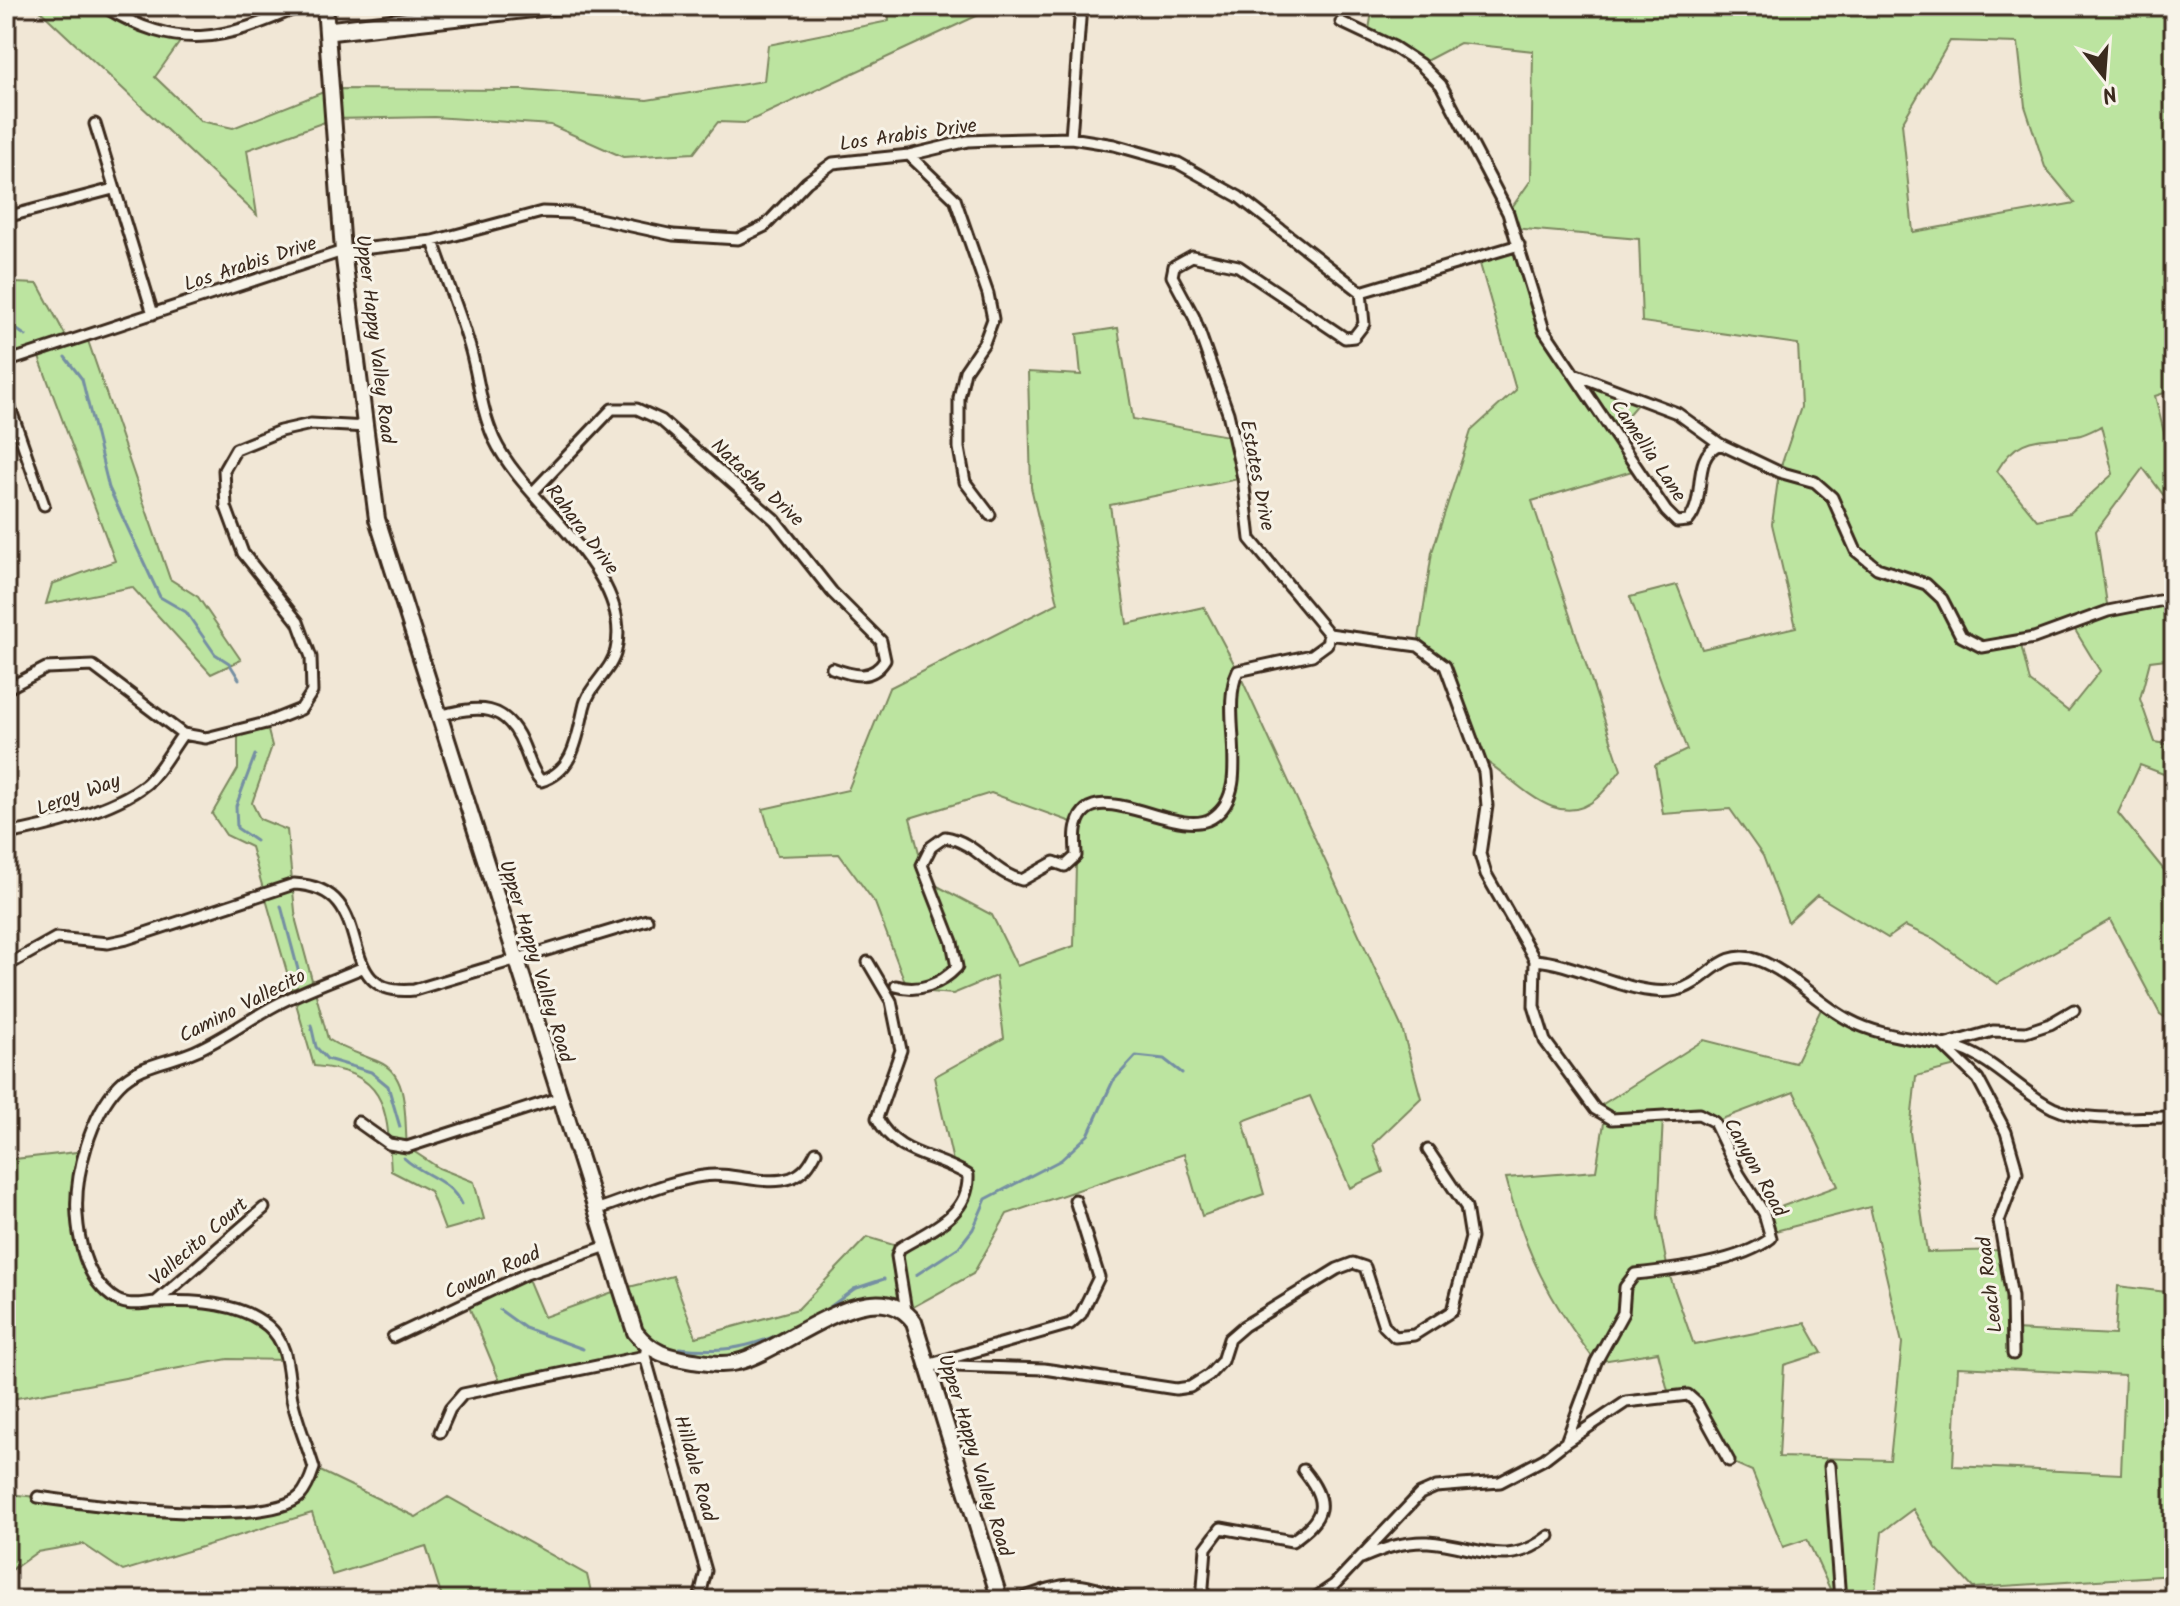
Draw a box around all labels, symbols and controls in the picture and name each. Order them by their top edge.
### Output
north arrow [2064,36,2144,116]
text: N [2097,74,2121,112]
street label: Los Arabis Drive [838,111,979,161]
street label: Los Arabis Drive [180,228,321,301]
street label: Upper Happy Valley Road [345,233,403,447]
street label: Camellia Lane [1601,393,1694,509]
street label: Estates Drive [1230,417,1282,534]
street label: Natasha Drive [702,431,811,536]
street label: Rahara Drive [536,478,626,583]
street label: Leroy Way [32,766,126,826]
street label: Upper Happy Valley Road [489,856,581,1068]
street label: Camino Vallecito [174,961,312,1053]
street label: Canyon Road [1714,1112,1795,1224]
street label: Vallecito Court [143,1190,256,1295]
street label: Leach Road [1969,1234,2013,1335]
street label: Cowan Road [439,1238,547,1309]
street label: Upper Happy Valley Road [928,1350,1020,1562]
street label: Hilldale Road [664,1412,725,1526]

